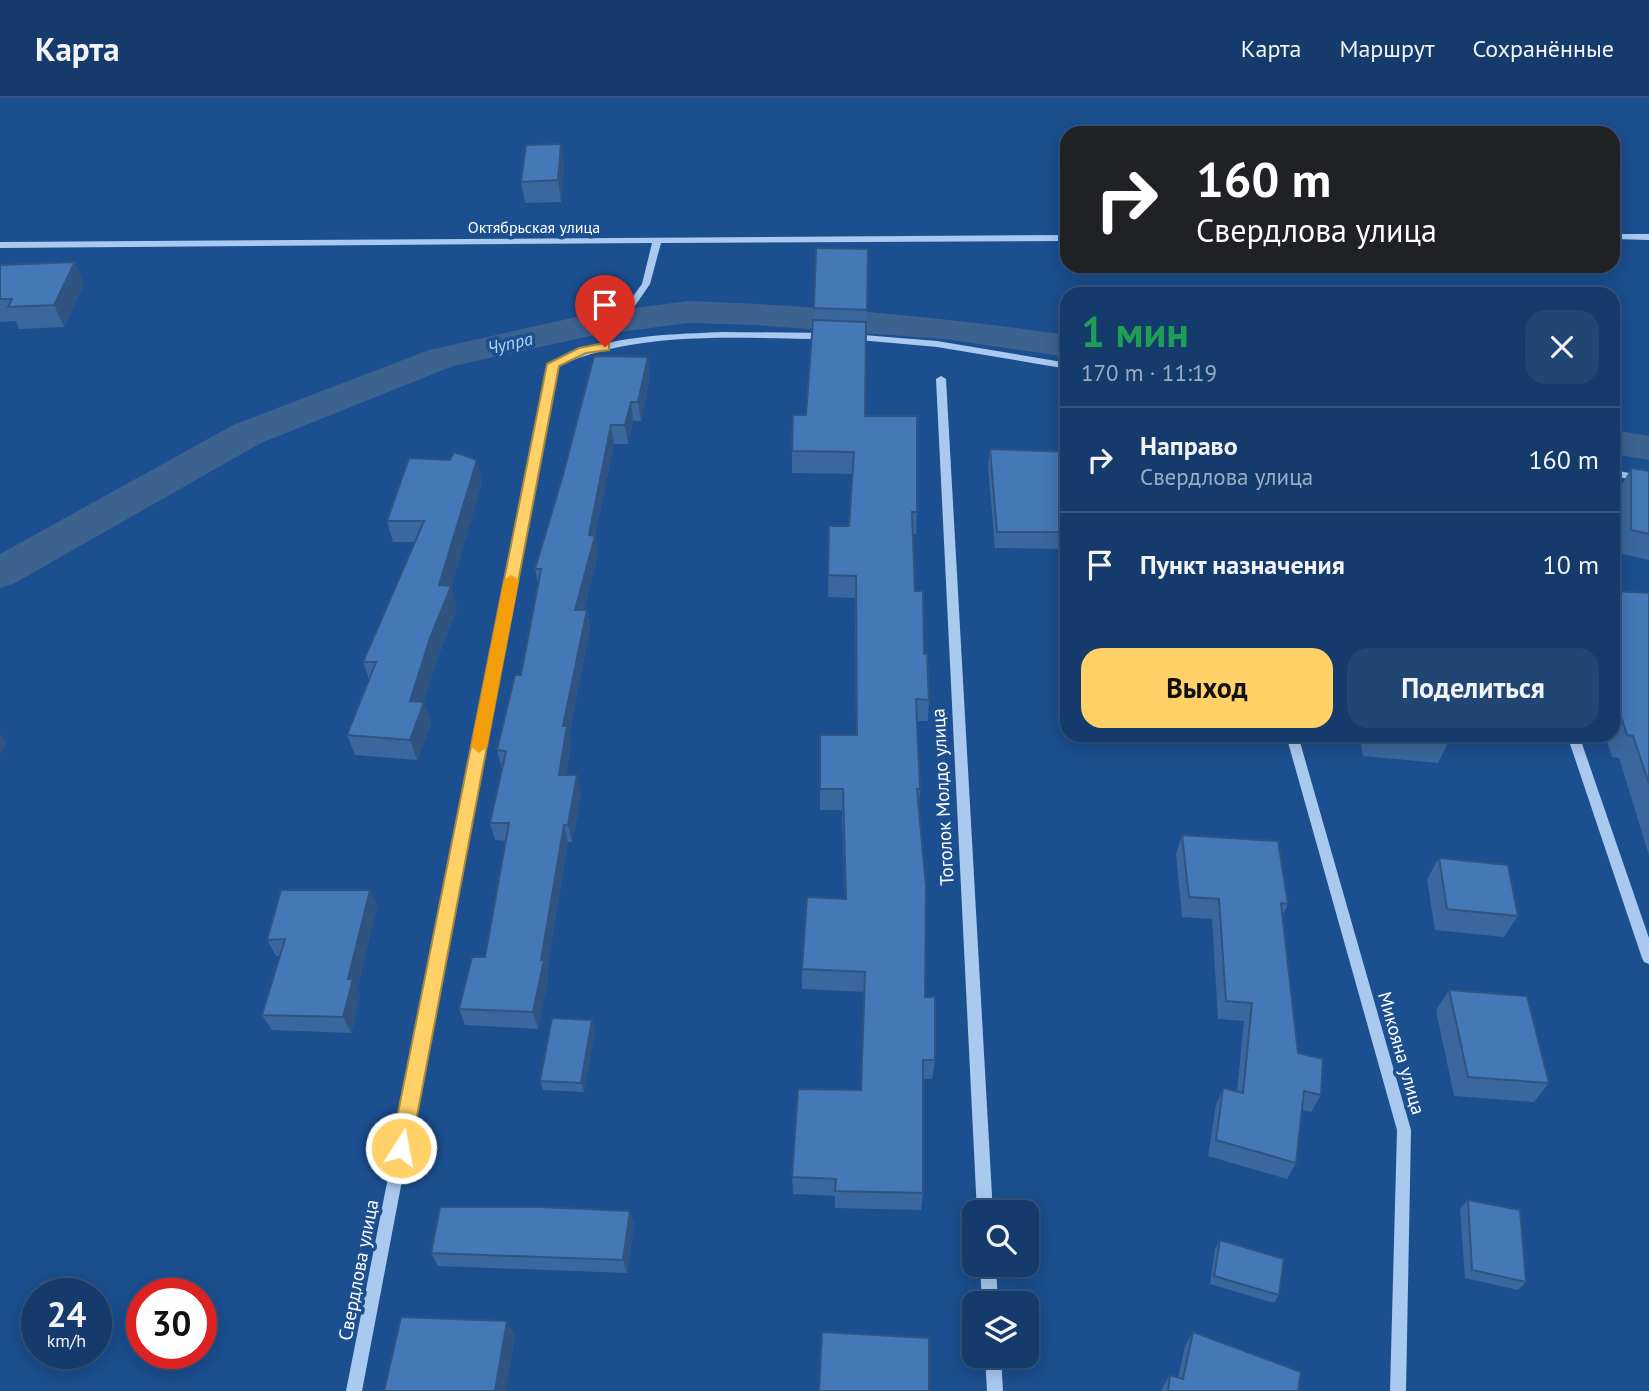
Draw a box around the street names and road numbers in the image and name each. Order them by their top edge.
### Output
street label: Октябрьская улица [468,217,600,237]
street label: Тоголок Молдо улица [925,708,959,886]
street label: Микояна улица [1373,989,1431,1117]
street label: Свердлова улица [333,1197,383,1343]

